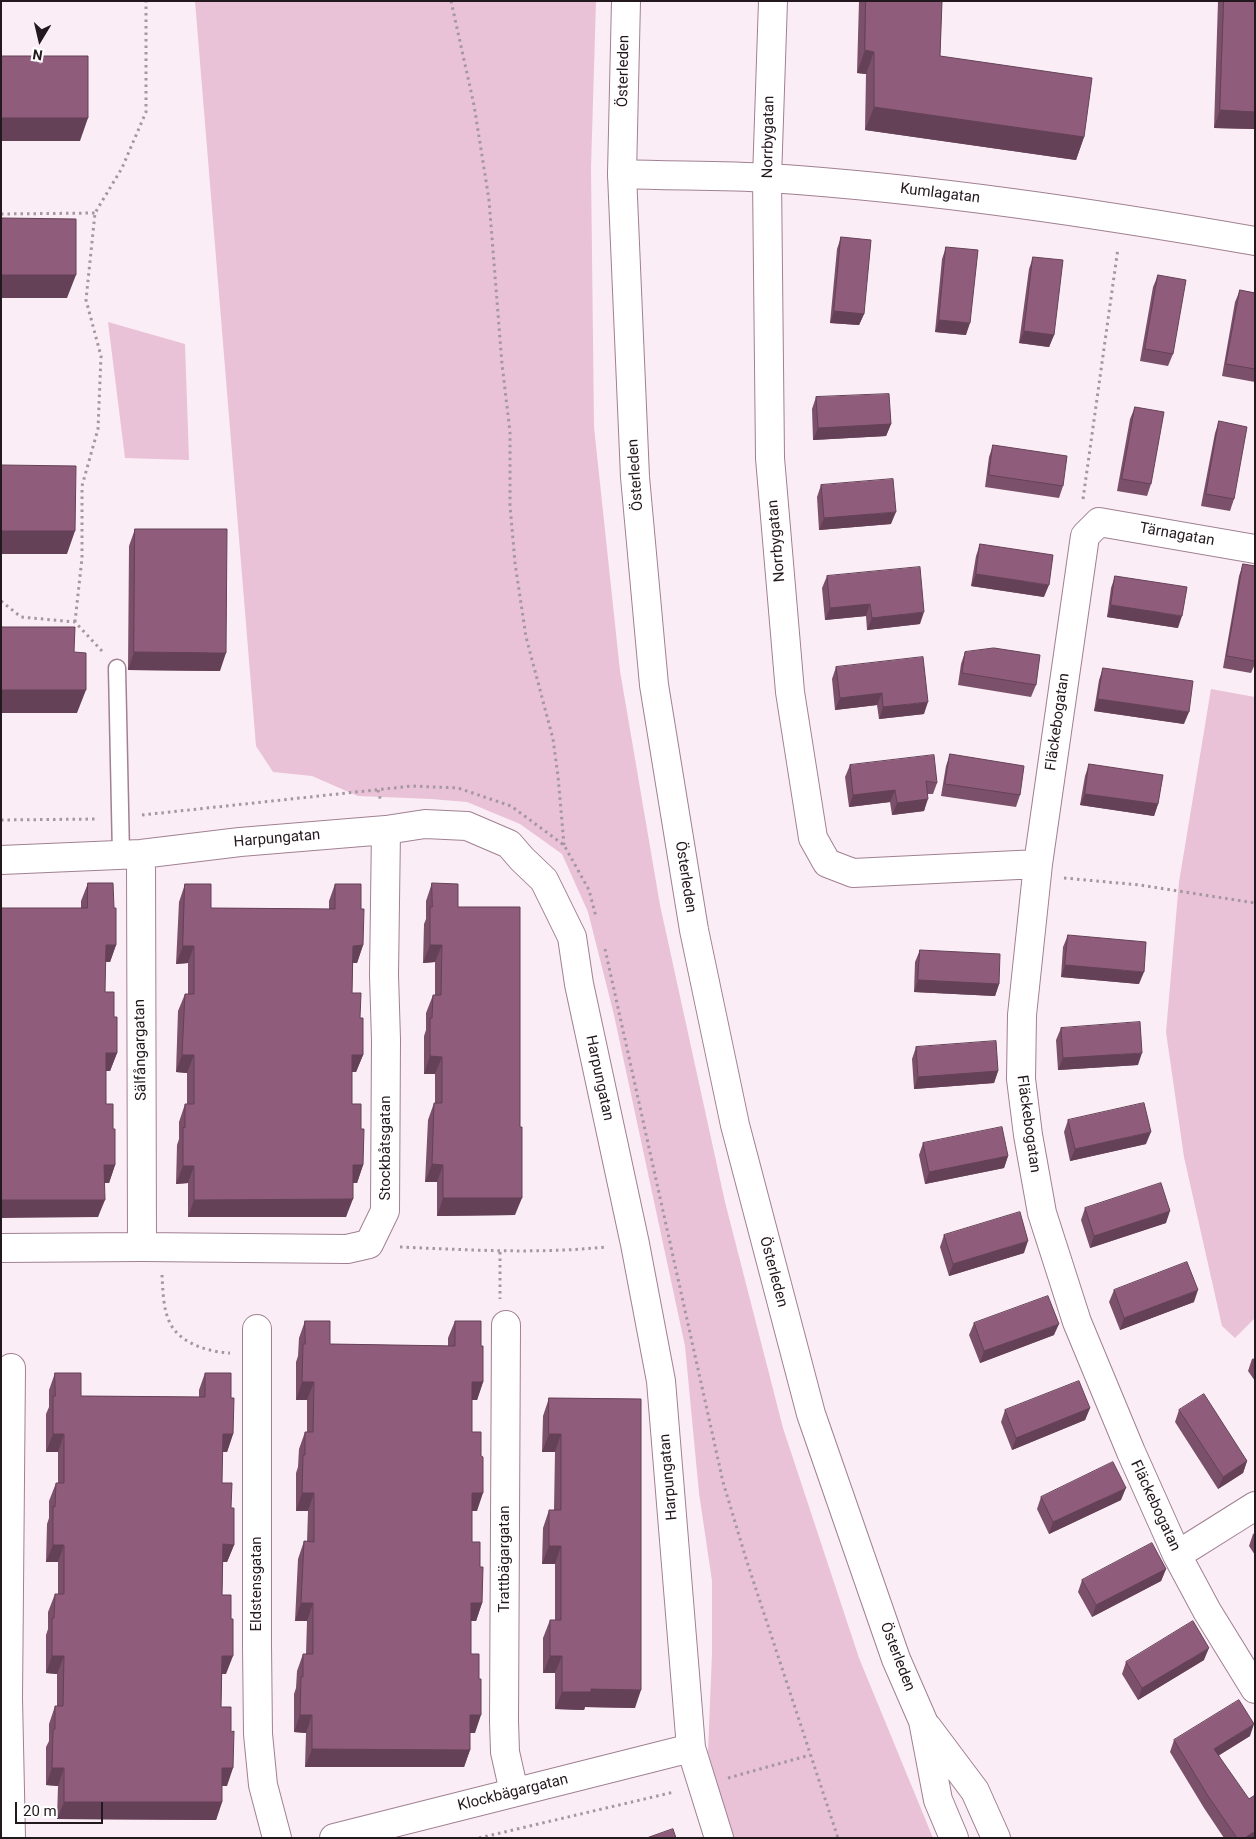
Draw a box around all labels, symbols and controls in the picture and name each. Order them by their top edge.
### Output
north arrow [15,15,65,65]
street label: Österleden [614,35,634,107]
text: N [32,46,44,63]
street label: Norrbygatan [759,96,779,178]
street label: Kumlagatan [899,180,981,208]
street label: Österleden [625,438,647,512]
street label: Norrbygatan [764,499,790,583]
street label: Tärnagatan [1138,520,1216,550]
street label: Fläckebogatan [1042,672,1074,772]
street label: Harpungatan [233,826,321,852]
street label: Österleden [670,840,700,914]
street label: Sälfångargatan [131,999,151,1101]
street label: Harpungatan [581,1034,617,1122]
street label: Fläckebogatan [1012,1074,1044,1174]
street label: Stockbåtsgatan [377,1096,395,1200]
street label: Österleden [755,1235,791,1309]
street label: Harpungatan [656,1433,682,1521]
street label: Fläckebogatan [1126,1458,1184,1554]
street label: Trattbägargatan [496,1505,514,1613]
street label: Eldstensgatan [248,1536,266,1632]
street label: Österleden [876,1620,918,1694]
street label: Klockbägargatan [456,1771,570,1815]
scale bar [18,1792,105,1824]
text: 20 m [23,1802,57,1820]

